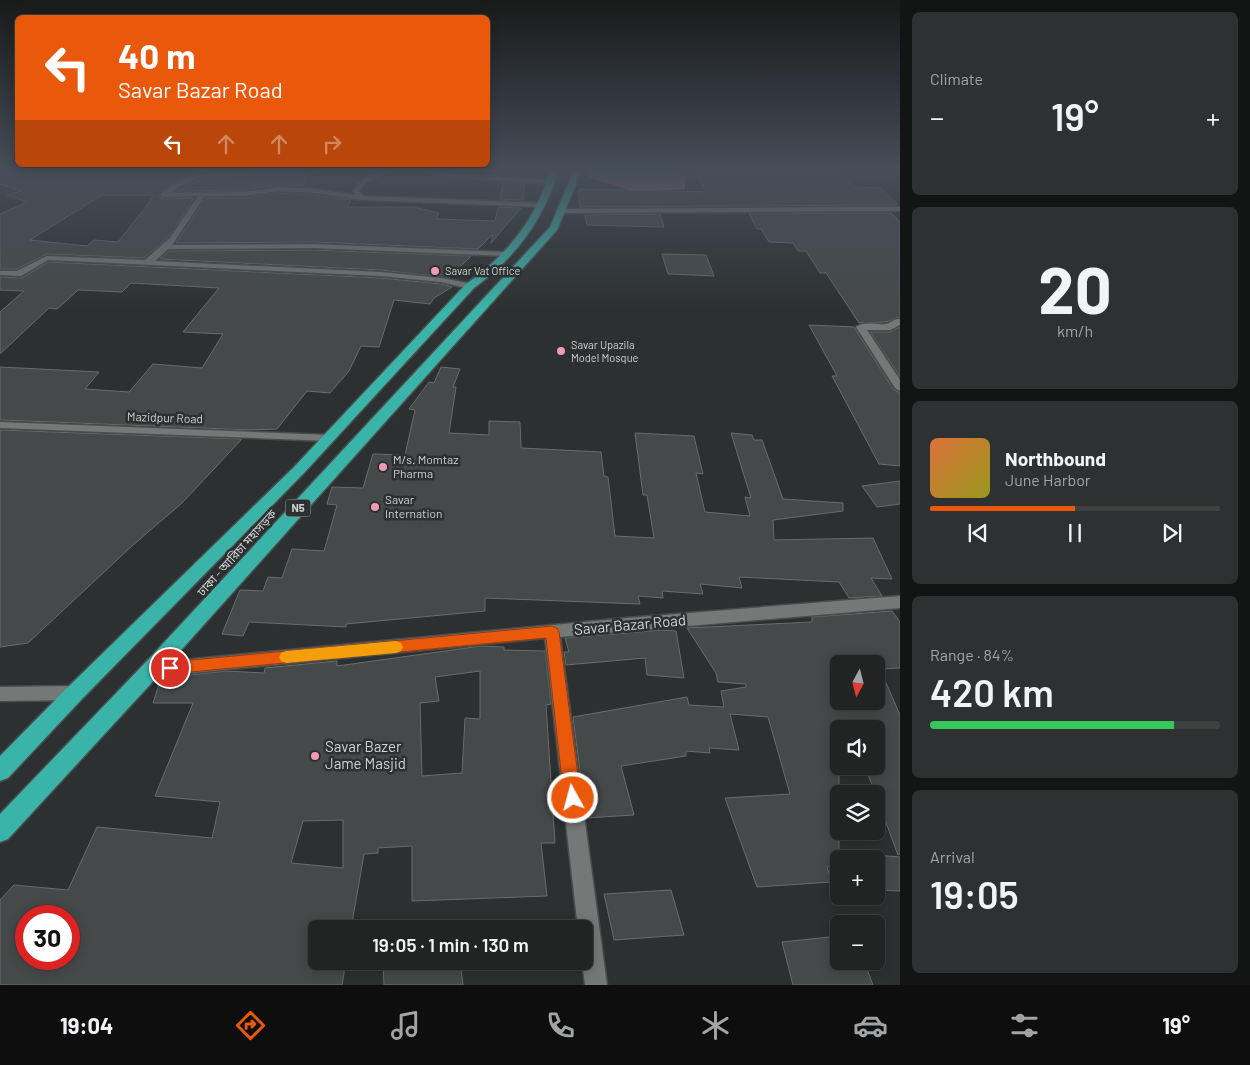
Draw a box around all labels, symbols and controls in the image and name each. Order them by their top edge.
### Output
text: 40 m [118,34,195,76]
icon: left [35,35,100,100]
text: Climate [930,69,983,88]
text: Savar Bazar Road [118,76,283,102]
text: 19° [1051,93,1099,139]
text: − [930,100,944,134]
text: + [1206,100,1220,134]
icon: left [159,130,187,158]
icon: ahead [212,130,240,158]
icon: ahead [265,130,293,158]
icon: right [318,130,346,158]
text: 20 [1038,249,1112,327]
place label: Savar Vat Office [445,264,520,277]
marker: Savar Vat Office [429,265,441,277]
text: km/h [1057,321,1093,340]
place label: Savar Upazila Model Mosque [571,338,639,364]
marker: Savar Upazila Model Mosque [555,345,567,357]
street label: Mazidpur Road [127,409,203,425]
text: Northbound [1005,447,1106,470]
place label: M/s. Momtaz Pharma [393,452,459,480]
marker: M/s. Momtaz Pharma [377,461,389,473]
text: June Harbor [1005,470,1091,489]
place label: Savar Internation [385,492,443,520]
road number: N5 [286,499,310,516]
marker: Savar Internation [369,501,381,513]
street label: ঢাকা - আরিচা মহাসড়ক [193,506,280,600]
icon: previous [964,519,992,547]
icon: pause [1061,519,1089,547]
icon: next [1158,519,1186,547]
street label: Savar Bazar Road [573,610,687,638]
text: Range · 84% [930,645,1014,664]
pin [149,647,191,689]
icon: arrive [156,654,184,682]
north arrow [830,655,885,710]
map controls [830,655,885,970]
text: 420 km [930,669,1054,715]
button: sound [830,720,885,775]
place label: Savar Bazer Jame Masjid [325,737,406,772]
marker: Savar Bazer Jame Masjid [309,750,321,762]
position arrow [546,771,598,823]
button: layers [830,785,885,840]
text: Arrival [930,847,975,866]
button: + [830,850,885,905]
text: 19:05 [930,871,1019,917]
speed limit sign: 30 [15,905,80,970]
button: − [830,915,885,970]
text: 19:05 · 1 min · 130 m [372,933,529,956]
icon: directions [233,1008,268,1043]
icon: music [388,1008,423,1043]
icon: phone [543,1008,578,1043]
icon: climate [698,1008,733,1043]
icon: car [853,1008,888,1043]
icon: filters [1007,1008,1042,1043]
text: 19:04 [60,1012,113,1038]
text: 19° [1162,1012,1190,1038]

